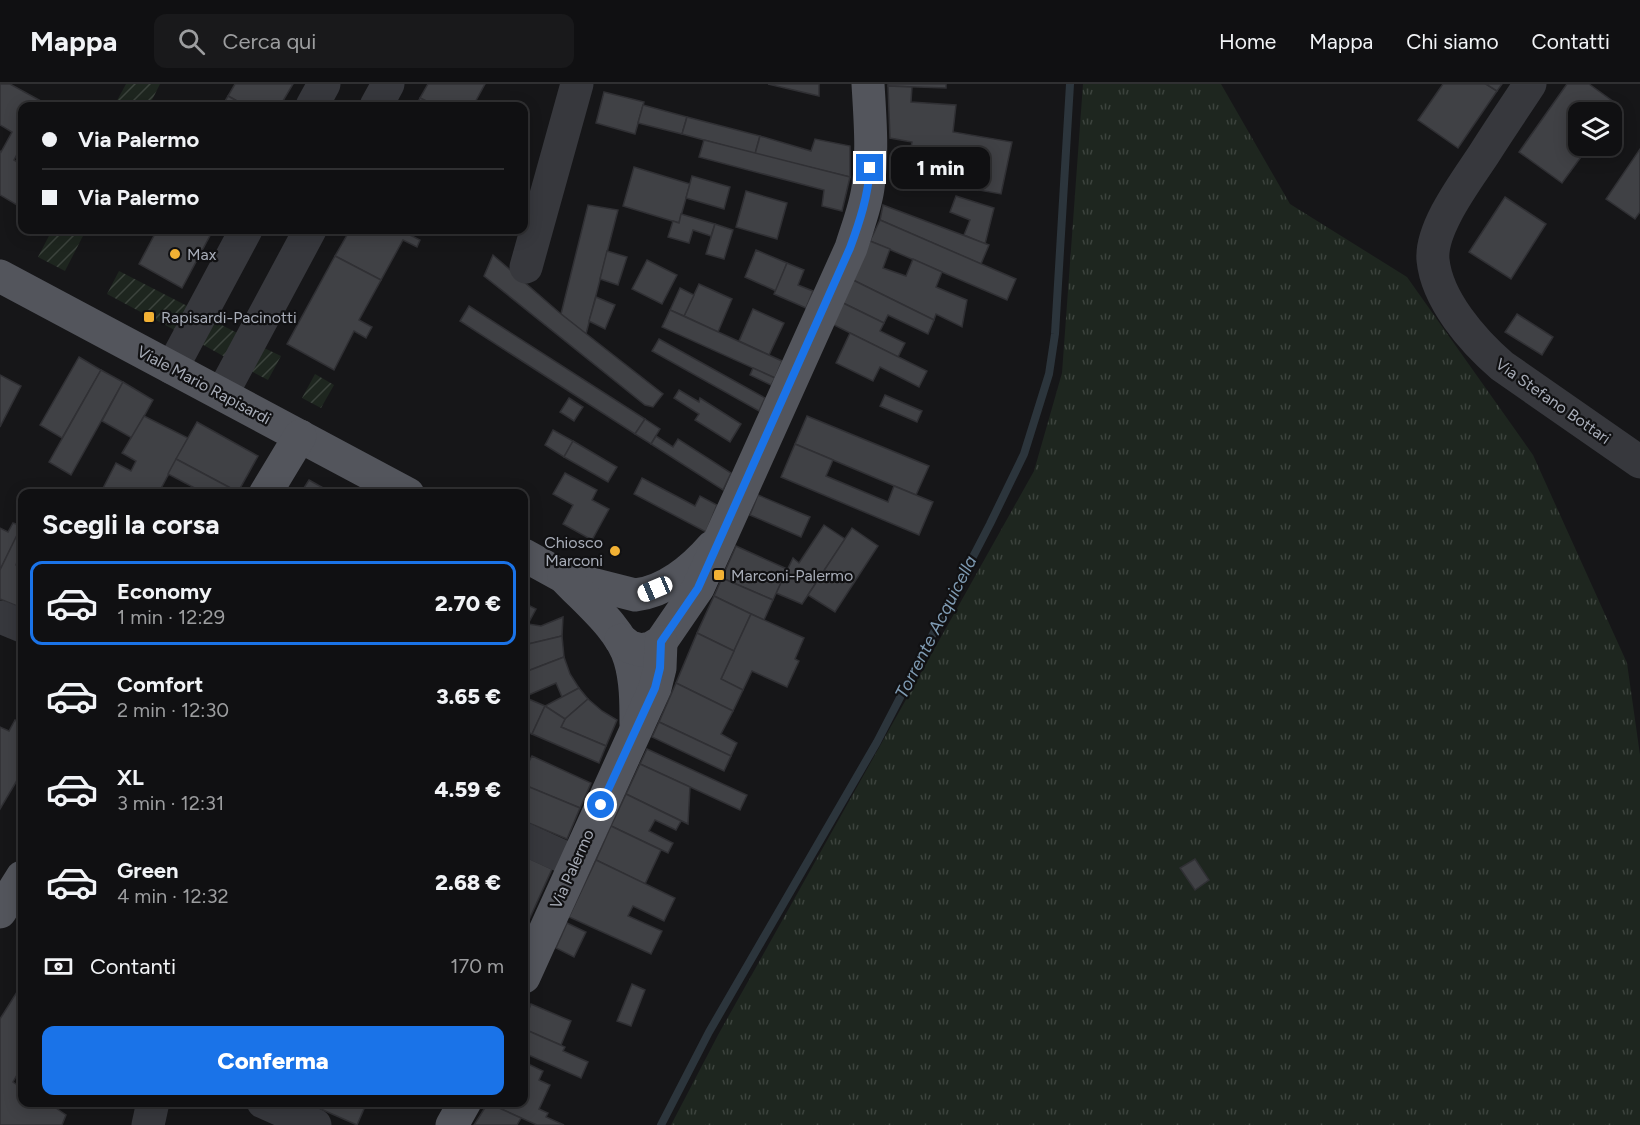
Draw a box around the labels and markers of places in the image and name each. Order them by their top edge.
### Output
place label: Max [187,245,217,264]
marker: Max [168,247,182,261]
place label: Rapisardi-Pacinotti [161,308,297,327]
marker: Rapisardi-Pacinotti [142,310,156,324]
place label: Chiosco Marconi [544,533,603,570]
marker: Chiosco Marconi [608,544,622,558]
place label: Marconi-Palermo [731,566,853,585]
marker: Marconi-Palermo [712,568,726,582]

